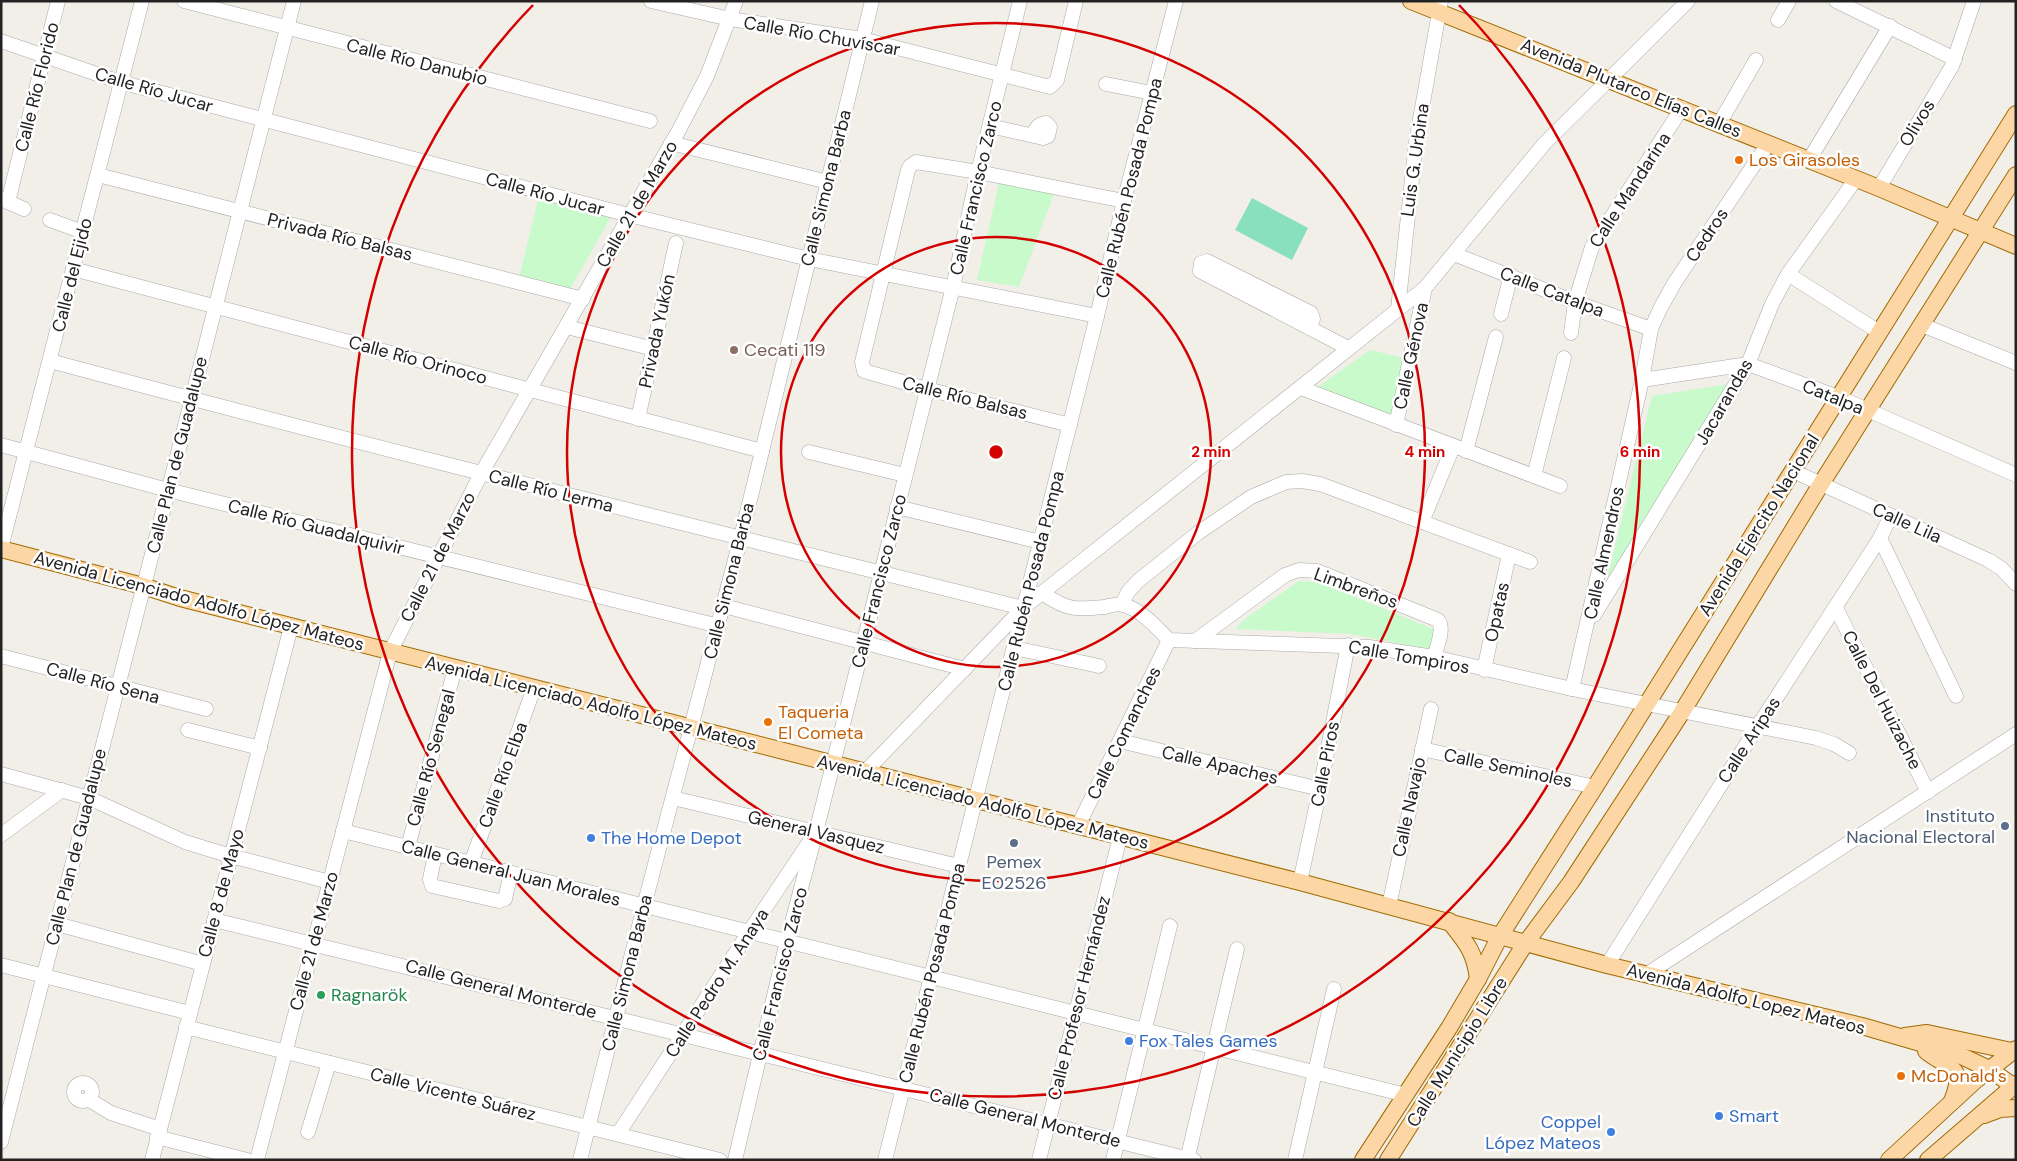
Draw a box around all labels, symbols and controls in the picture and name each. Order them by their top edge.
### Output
street label: Calle Río Chuvíscar [742,10,903,62]
street label: Calle Río Florido [9,19,65,155]
street label: Calle Río Danubio [344,33,490,91]
street label: Avenida Plutarco Elías Calles [1517,33,1745,143]
street label: Calle Río Jucar [92,62,216,118]
street label: Calle Rubén Posada Pompa [1090,75,1168,301]
street label: Olivos [1894,95,1940,151]
street label: Calle Francisco Zarco [944,98,1008,278]
street label: Luis G. Urbina [1395,102,1435,218]
street label: Calle Simona Barba [795,107,857,269]
street label: Calle Mandarina [1584,128,1676,252]
street label: Calle 21 de Marzo [591,136,683,272]
place label: Los Girasoles [1749,148,1860,172]
marker: Los Girasoles [1733,154,1745,166]
street label: Calle Río Jucar [483,167,607,221]
street label: Cedros [1680,203,1734,267]
street label: Privada Río Balsas [265,207,415,267]
street label: Calle del Ejido [46,215,98,335]
street label: Calle Catalpa [1496,261,1608,323]
street label: Privada Yukón [633,272,681,390]
street label: Calle Génova [1388,300,1434,412]
street label: Calle Río Orinoco [346,330,490,390]
place label: Cecati 119 [744,338,826,362]
marker: Cecati 119 [728,344,740,356]
street label: Calle Plan de Guadalupe [141,354,213,556]
street label: Jacarandas [1690,355,1758,449]
street label: Calle Río Balsas [900,371,1030,425]
street label: Catalpa [1799,374,1867,420]
street label: Avenida Ejercito Nacional [1693,429,1825,621]
text: 2 min [1191,442,1231,462]
text: 4 min [1405,442,1445,462]
text: 6 min [1620,442,1660,462]
centre of rings [987,443,1005,461]
street label: Calle Río Lerma [486,464,616,518]
street label: Calle Rubén Posada Pompa [992,468,1070,694]
street label: Calle Almendros [1578,484,1630,622]
street label: Calle 21 de Marzo [395,488,481,626]
street label: Calle Francisco Zarco [846,492,912,670]
street label: Calle Río Guadalquivir [225,493,407,561]
street label: Calle Lila [1869,497,1945,549]
street label: Calle Simona Barba [698,500,760,662]
street label: Avenida Licenciado Adolfo López Mateos [31,545,367,657]
street label: Limbreños [1311,562,1401,614]
street label: Opatas [1479,580,1515,644]
street label: Calle Del Huizache [1837,626,1927,774]
street label: Calle Tompiros [1347,635,1471,679]
street label: Avenida Licenciado Adolfo López Mateos [423,650,759,756]
street label: Calle Río Sena [44,656,162,710]
street label: Calle Comanches [1081,662,1167,804]
street label: Calle Río Senegal [401,687,461,829]
street label: Calle Aripas [1712,692,1786,788]
place label: Taqueria El Cometa [778,700,863,745]
marker: Taqueria El Cometa [762,716,774,728]
street label: Calle Río Elba [473,719,533,831]
street label: Calle Piros [1305,719,1345,809]
street label: Calle Apaches [1159,740,1281,790]
street label: Calle Seminoles [1441,743,1575,793]
street label: Calle Plan de Guadalupe [40,746,112,948]
street label: Avenida Licenciado Adolfo López Mateos [815,749,1151,855]
street label: Calle Navajo [1387,755,1431,859]
place label: Instituto Nacional Electoral [1846,804,1995,849]
street label: General Vasquez [745,805,887,859]
marker: Instituto Nacional Electoral [1999,820,2011,832]
street label: Calle 8 de Mayo [192,826,250,960]
place label: The Home Depot [601,826,742,850]
marker: The Home Depot [585,832,597,844]
street label: Calle General Juan Morales [399,834,623,912]
marker: Pemex E02526 [1008,837,1020,849]
place label: Pemex E02526 [981,850,1047,895]
street label: Calle Rubén Posada Pompa [893,860,971,1086]
street label: Calle 21 de Marzo [284,869,344,1013]
street label: Calle Francisco Zarco [747,885,813,1063]
street label: Calle Simona Barba [596,892,658,1054]
street label: Calle Profesor Hernández [1042,893,1116,1103]
street label: Calle Pedro M. Anaya [660,904,774,1062]
street label: Calle General Monterde [403,954,599,1024]
street label: Avenida Adolfo Lopez Mateos [1624,958,1868,1040]
street label: Calle Municipio Libre [1401,972,1513,1132]
place label: Ragnarök [331,983,407,1007]
marker: Ragnarök [315,989,327,1001]
place label: Fox Tales Games [1139,1029,1278,1053]
marker: Fox Tales Games [1123,1035,1135,1047]
street label: Calle Vicente Suárez [368,1062,538,1126]
place label: McDonald's [1911,1064,2007,1088]
marker: McDonald's [1895,1070,1907,1082]
street label: Calle General Monterde [927,1083,1123,1153]
place label: Smart [1729,1104,1779,1128]
place label: Coppel López Mateos [1485,1110,1601,1155]
marker: Smart [1713,1110,1725,1122]
marker: Coppel López Mateos [1605,1126,1617,1138]

